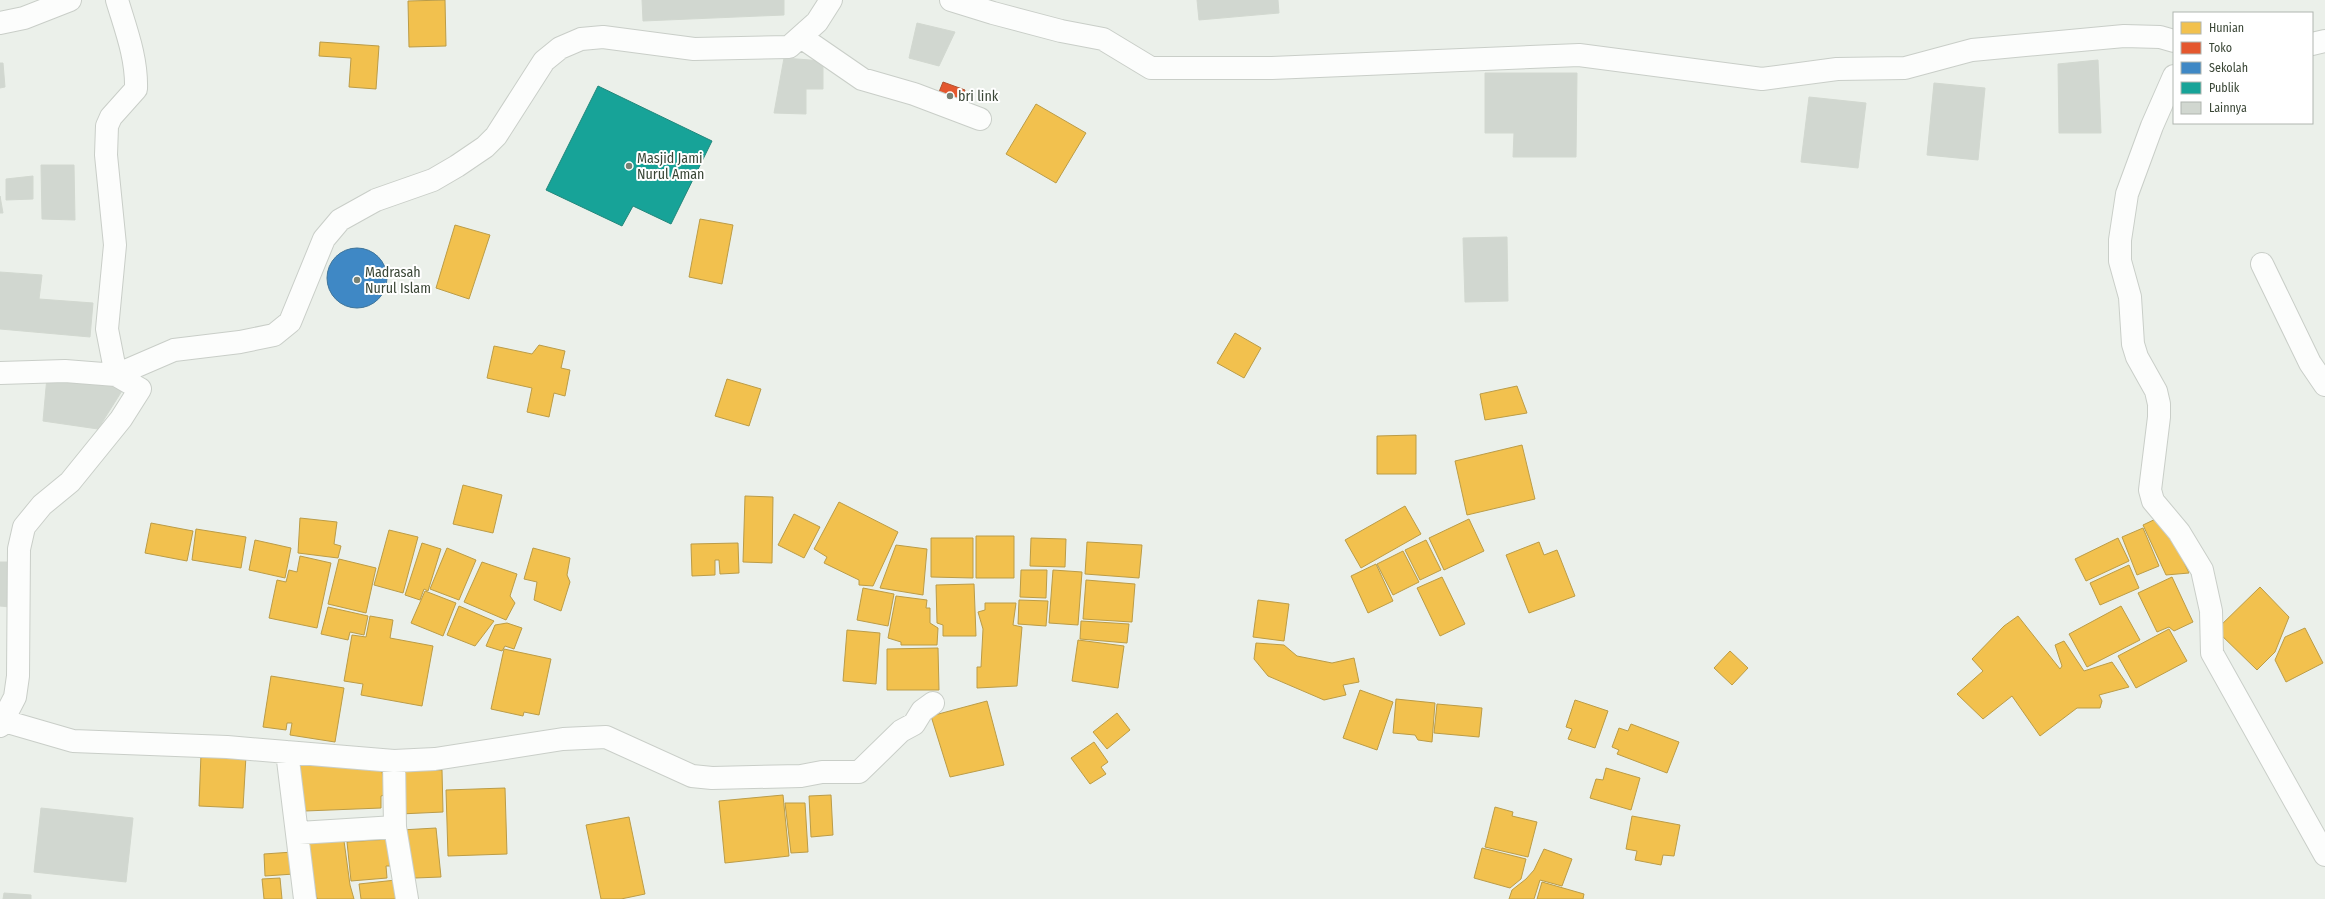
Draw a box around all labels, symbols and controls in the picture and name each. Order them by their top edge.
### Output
legend [2173,12,2313,124]
text: Hunian [2209,21,2244,35]
text: Toko [2209,41,2232,55]
text: Sekolah [2209,61,2248,75]
text: Publik [2209,81,2240,95]
place label: bri link [958,88,999,105]
marker: bri link [945,91,955,101]
text: Lainnya [2209,101,2247,115]
place label: Masjid Jami Nurul Aman [637,150,704,183]
marker: Masjid Jami Nurul Aman [624,161,634,171]
place label: Madrasah Nurul Islam [365,264,431,297]
marker: Madrasah Nurul Islam [352,275,362,285]

